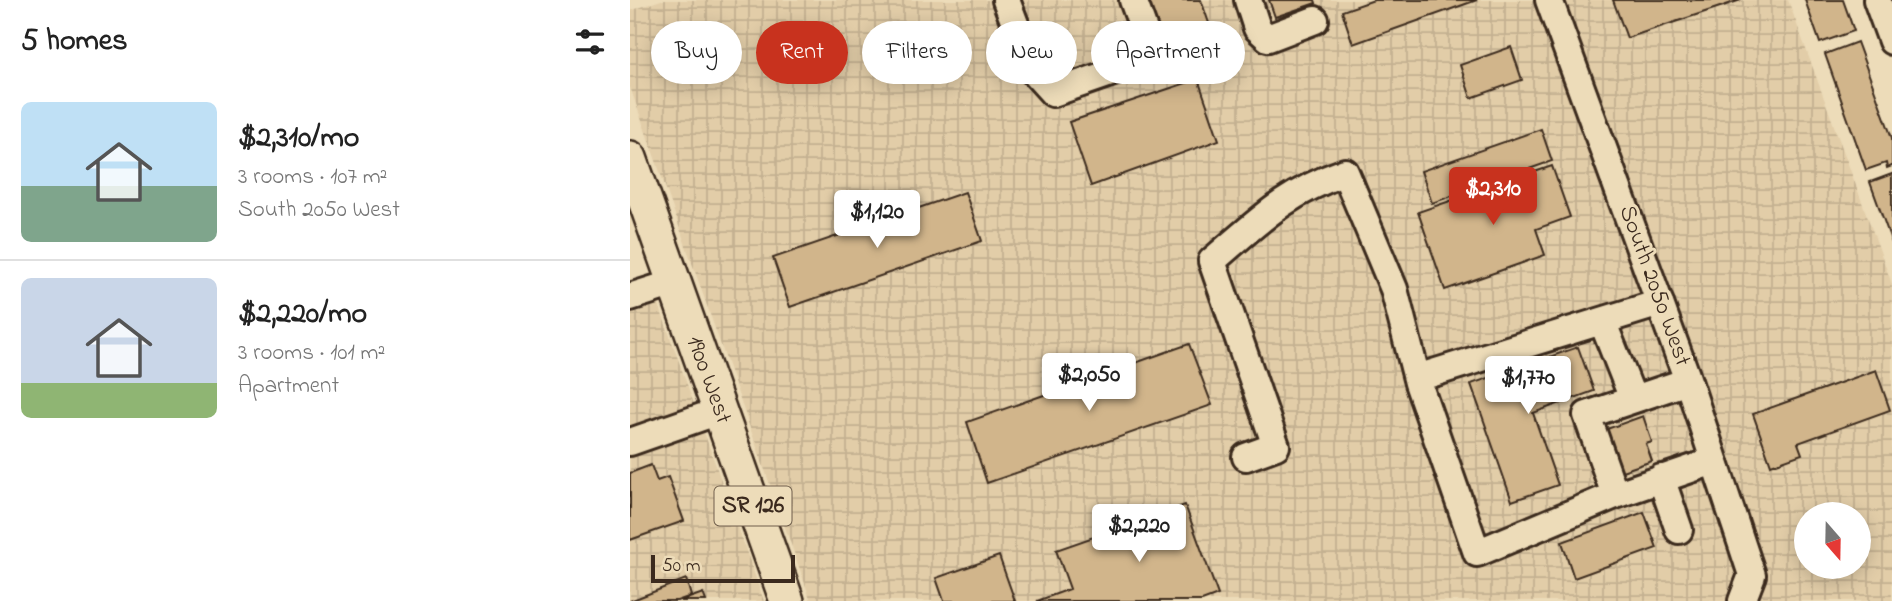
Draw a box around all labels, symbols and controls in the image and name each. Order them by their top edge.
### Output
text: 5 homes [21,20,128,64]
chip: Buy [651,21,742,84]
chip: Rent [756,21,848,84]
chip: Filters [862,21,972,84]
chip: New [986,21,1077,84]
chip: Apartment [1091,21,1245,84]
icon: filters [571,23,609,61]
text: $2,310/mo [238,117,359,161]
icon: home [77,130,161,214]
text: 3 rooms · 107 m² [238,161,387,194]
pin: $2,310 [1436,168,1550,227]
text: $2,310 [1465,173,1521,206]
pin: $1,120 [820,190,934,250]
text: South 2050 West [238,194,400,227]
text: $1,120 [850,196,904,229]
street label: South 2050 West [1609,201,1699,371]
text: $2,220/mo [238,293,367,337]
icon: home [77,306,161,390]
street label: 1900 West [676,331,740,429]
text: 3 rooms · 101 m² [238,337,385,370]
pin: $2,050 [1032,354,1146,413]
pin: $1,770 [1471,356,1585,416]
text: $2,050 [1058,359,1120,392]
text: $1,770 [1501,362,1555,395]
text: Apartment [238,370,339,403]
road number: SR 126 [715,486,792,526]
north arrow [1794,502,1871,579]
map controls [1794,502,1871,579]
pin: $2,220 [1082,504,1196,564]
text: $2,220 [1108,510,1170,543]
scale bar [651,552,794,584]
text: 50 m [662,553,701,580]

